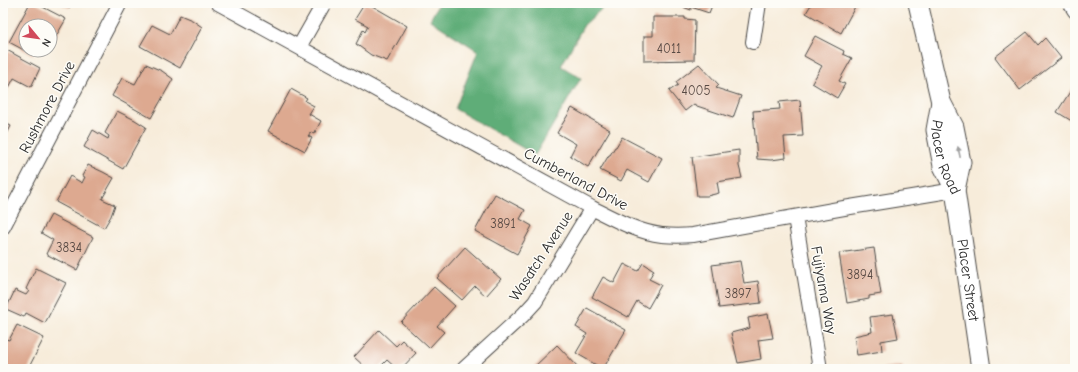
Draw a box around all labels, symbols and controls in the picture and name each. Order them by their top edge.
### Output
north arrow [18,18,58,58]
text: N [39,36,54,49]
house number: 4011 [657,41,681,56]
street label: Rushmore Drive [15,57,79,156]
house number: 4005 [681,83,711,98]
street label: Placer Road [927,118,965,197]
street label: Cumberland Drive [521,144,632,214]
one-way arrow [956,146,962,158]
street label: Wasatch Avenue [505,207,577,304]
house number: 3891 [490,216,516,231]
street label: Placer Street [953,238,983,323]
house number: 3834 [56,240,82,255]
street label: Fujiyama Way [807,245,841,336]
house number: 3894 [847,267,873,282]
house number: 3897 [725,286,751,301]

